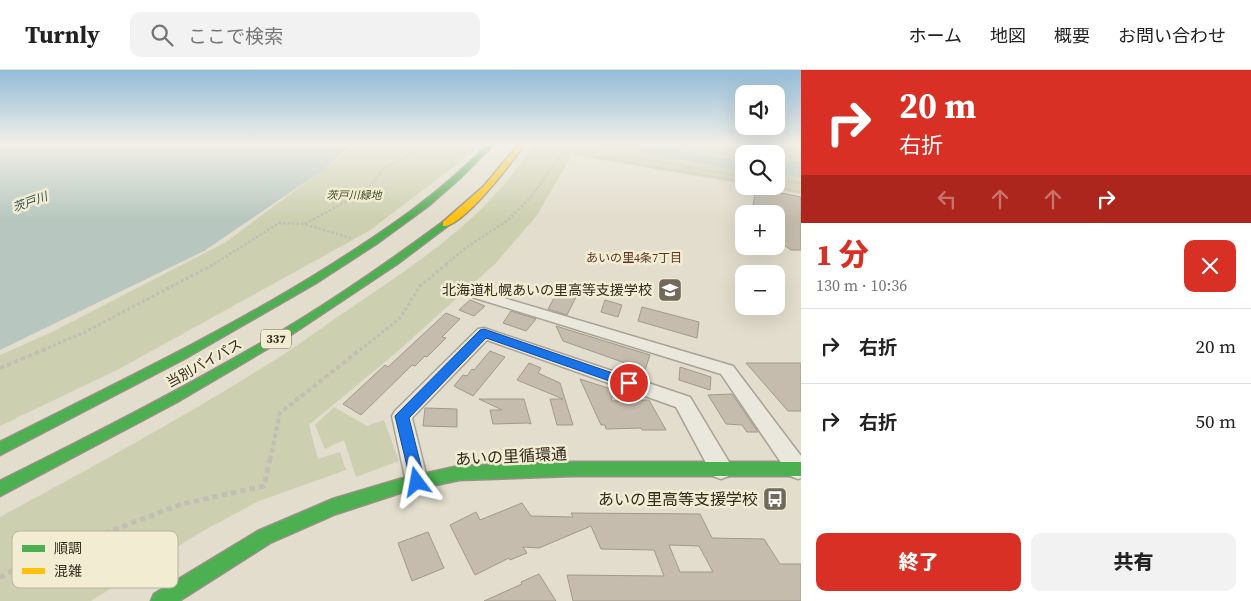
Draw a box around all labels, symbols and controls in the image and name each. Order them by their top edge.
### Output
search box [130,12,480,57]
text: Turnly [25,18,100,51]
icon: search [148,21,176,49]
text: ここで検索 [188,23,283,49]
text: ホーム [909,23,962,48]
text: 地図 [990,23,1026,48]
text: 概要 [1054,23,1090,48]
text: お問い合わせ [1118,23,1226,48]
text: 20 m [899,82,976,130]
map controls [735,85,785,315]
button: sound [735,85,785,135]
icon: right [816,90,881,155]
text: 右折 [899,130,943,160]
button: search [735,145,785,195]
icon: left [933,185,961,213]
icon: ahead [986,185,1014,213]
icon: ahead [1039,185,1067,213]
icon: right [1092,185,1120,213]
water label: 茨戸川 [10,188,52,216]
park label: 茨戸川緑地 [327,188,382,203]
button: + [735,205,785,255]
text: 1 分 [816,234,869,275]
button: close [1184,240,1236,292]
district label: あいの里4条7丁目 [586,250,682,266]
button: − [735,265,785,315]
text: 130 m · 10:36 [816,274,907,296]
school or university icon: 北海道札幌あいの里高等支援学校 [657,277,683,303]
place label: 北海道札幌あいの里高等支援学校 [442,280,652,300]
road number: 337 [261,330,291,348]
icon: right [816,332,844,360]
text: 20 m [1195,333,1236,359]
street label: 当別バイパス [163,334,245,392]
text: 右折 [859,334,897,360]
pin [608,362,650,404]
icon: arrive [615,369,643,397]
icon: right [816,407,844,435]
text: 50 m [1195,408,1236,434]
text: 右折 [859,409,897,435]
street label: あいの里循環通 [454,442,568,470]
position arrow [390,455,442,507]
bus stop icon: あいの里高等支援学校 [762,486,788,512]
place label: あいの里高等支援学校 [598,488,758,510]
legend [12,531,178,588]
button: 終了 [816,533,1021,591]
button: 共有 [1031,533,1236,591]
text: 順調 [54,538,82,558]
text: 混雑 [54,561,82,581]

